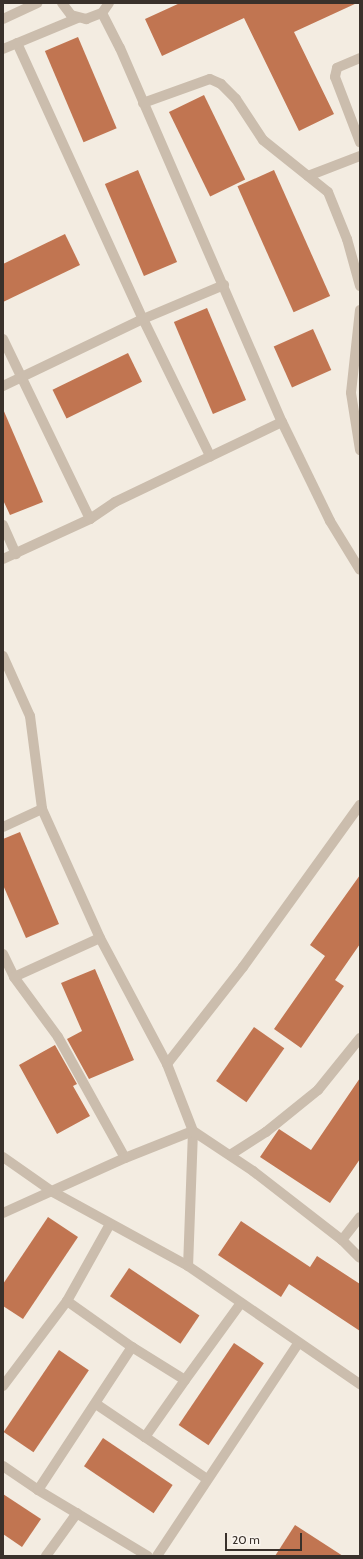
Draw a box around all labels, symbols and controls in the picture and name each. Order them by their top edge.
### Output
scale bar [227,1525,304,1551]
text: 20 m [232,1532,260,1547]

